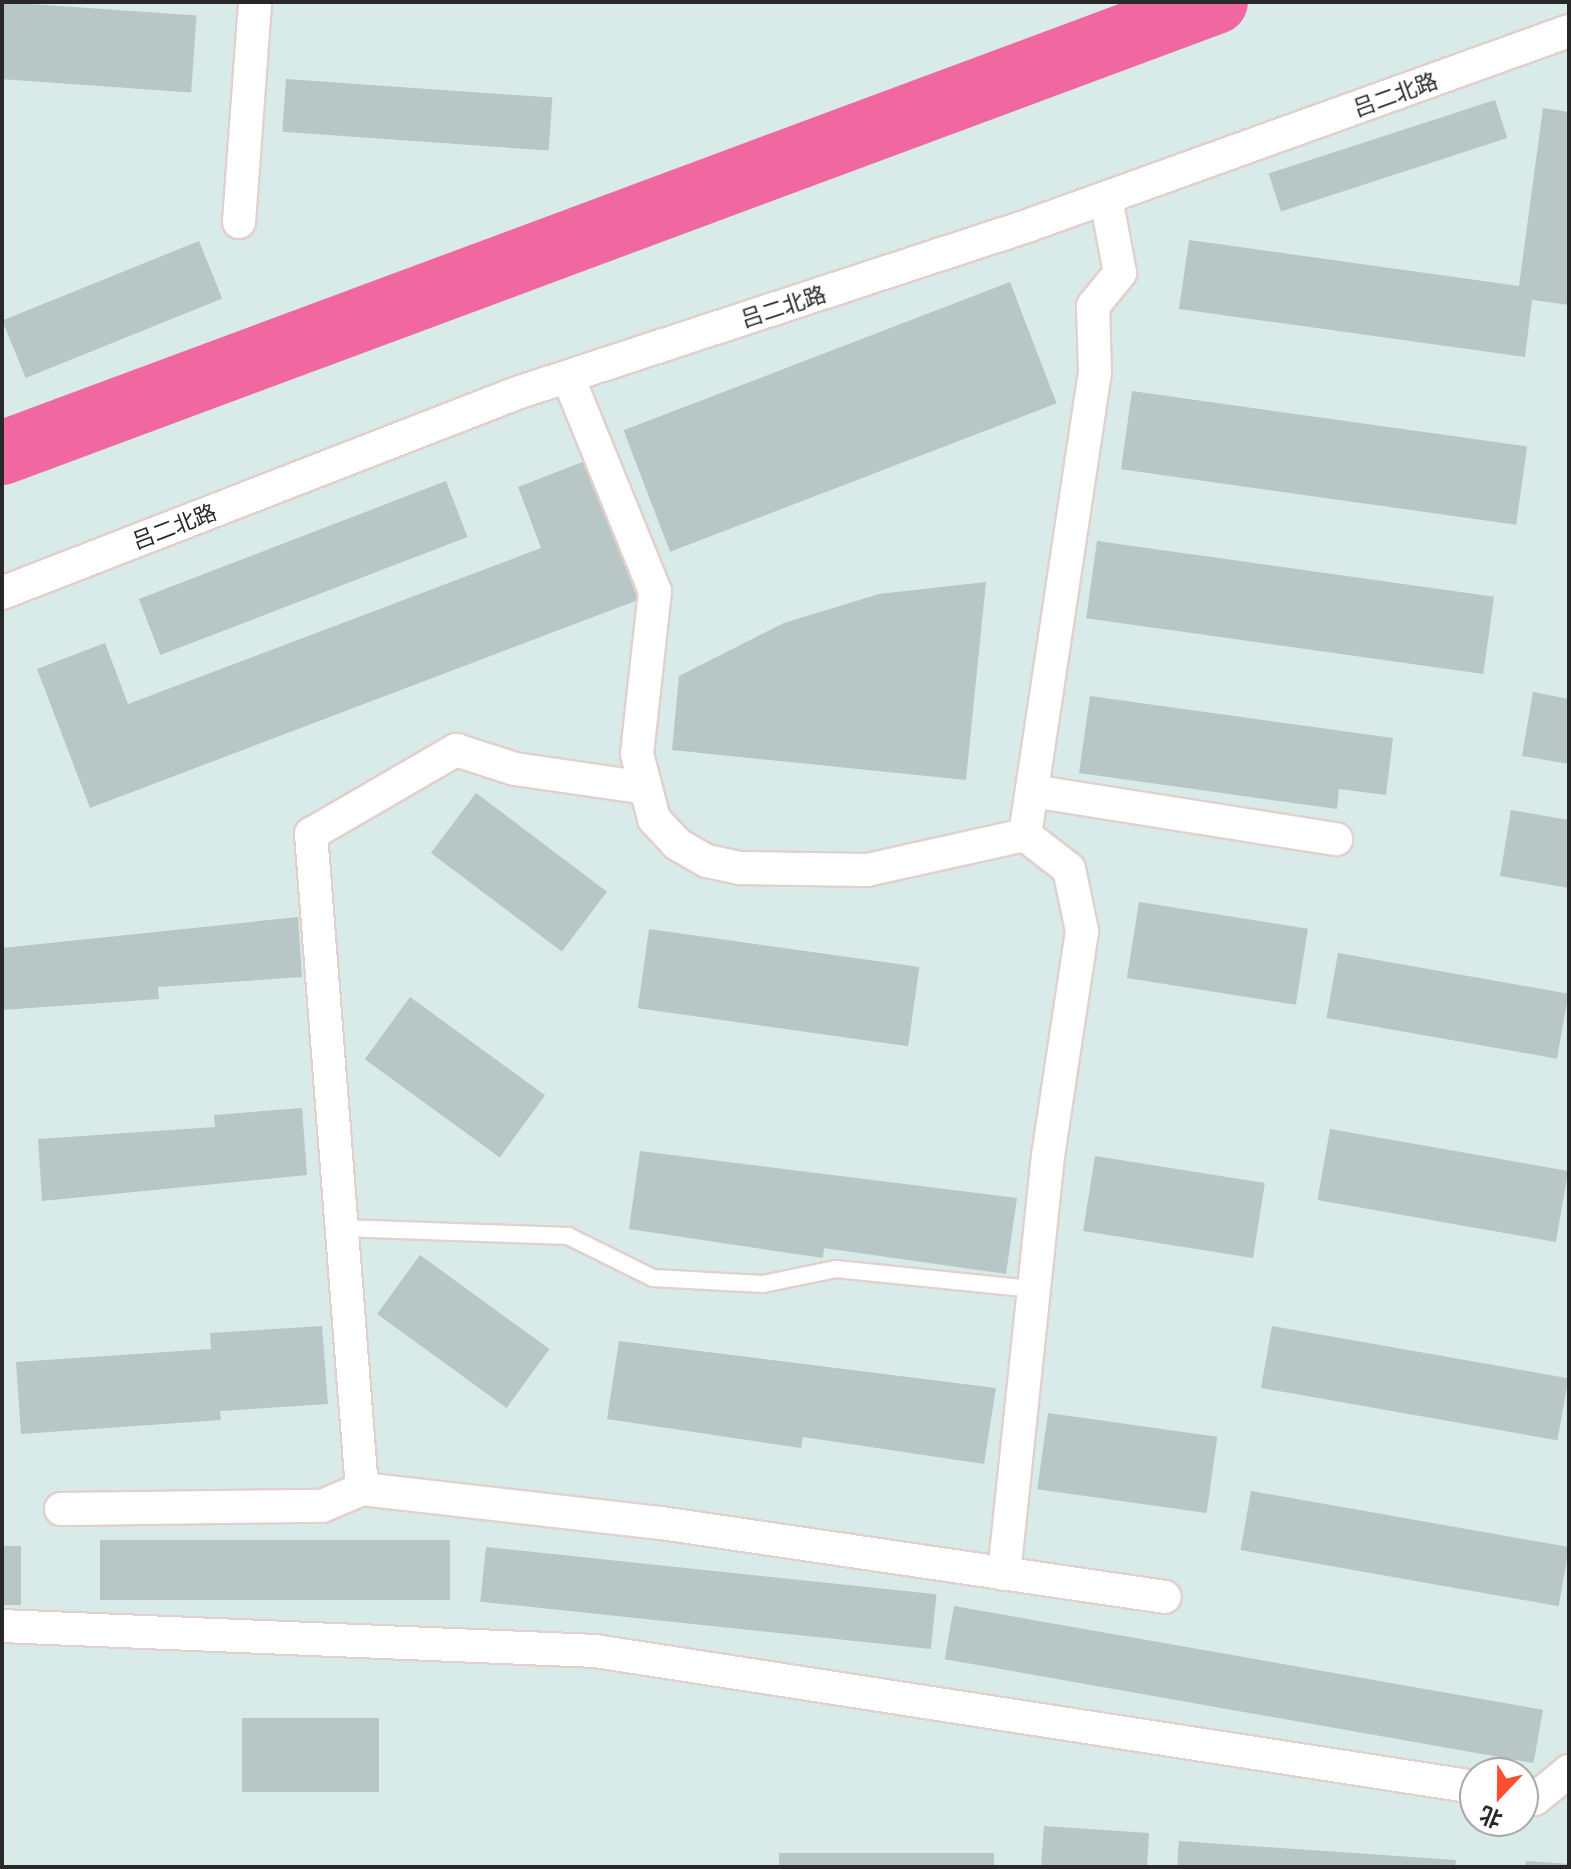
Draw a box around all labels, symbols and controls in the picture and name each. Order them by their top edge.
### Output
street label: 吕二北路 [1349,67,1441,121]
street label: 吕二北路 [737,280,829,332]
street label: 吕二北路 [128,498,220,554]
north arrow [1459,1757,1539,1837]
text: 北 [1475,1801,1506,1835]

